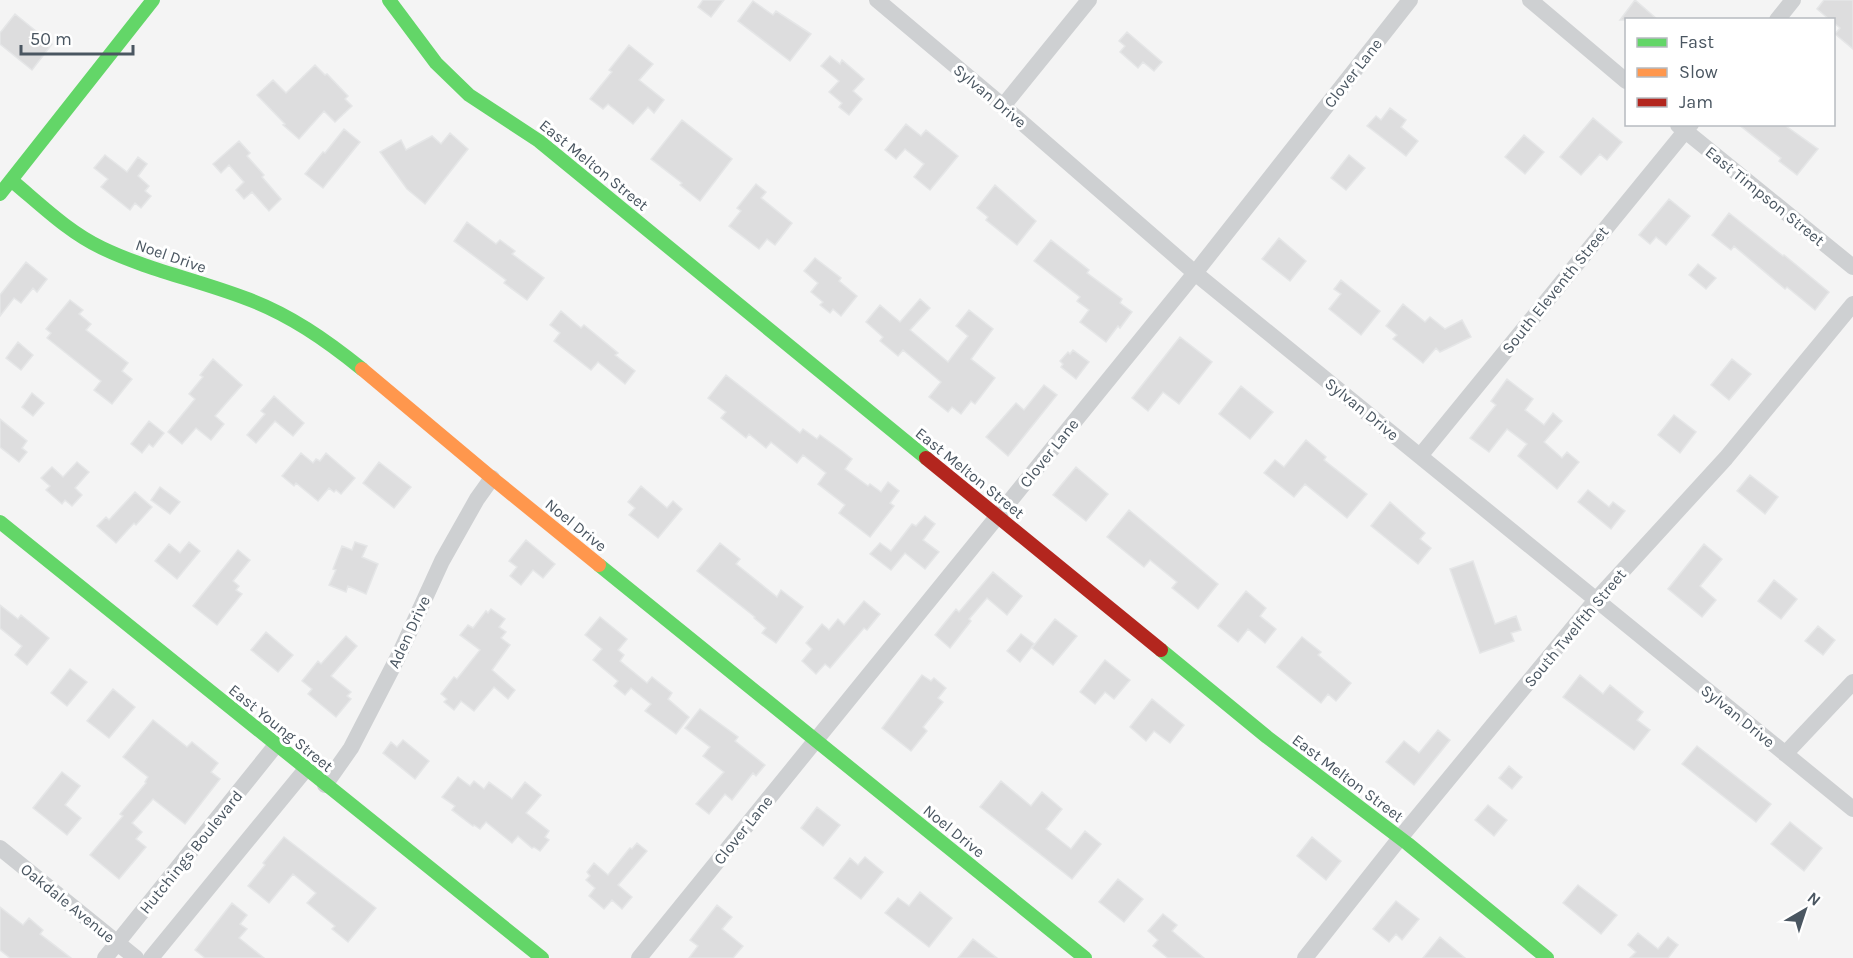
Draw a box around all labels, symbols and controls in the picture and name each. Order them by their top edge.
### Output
scale bar [21,18,134,56]
legend [1625,18,1835,126]
text: 50 m [30,28,72,50]
text: Fast [1679,31,1714,53]
street label: Clover Lane [1320,34,1386,112]
street label: Sylvan Drive [950,60,1030,132]
text: Slow [1679,61,1718,83]
text: Jam [1679,91,1713,113]
street label: East Melton Street [536,115,652,215]
street label: East Timpson Street [1702,142,1828,250]
street label: South Eleventh Street [1498,222,1612,358]
street label: Noel Drive [133,235,209,277]
street label: Sylvan Drive [1321,374,1403,444]
street label: Clover Lane [1015,415,1083,491]
street label: East Melton Street [912,423,1028,523]
street label: Noel Drive [541,494,611,556]
street label: South Twelfth Street [1520,565,1630,691]
street label: Aden Drive [384,593,434,671]
street label: East Young Street [225,680,337,776]
street label: Sylvan Drive [1697,681,1779,751]
street label: East Melton Street [1289,730,1407,826]
street label: Hutchings Boulevard [135,787,247,917]
street label: Clover Lane [709,792,777,868]
street label: Noel Drive [919,800,989,862]
street label: Oakdale Avenue [17,859,119,947]
north arrow [1775,880,1835,940]
text: N [1804,888,1825,910]

